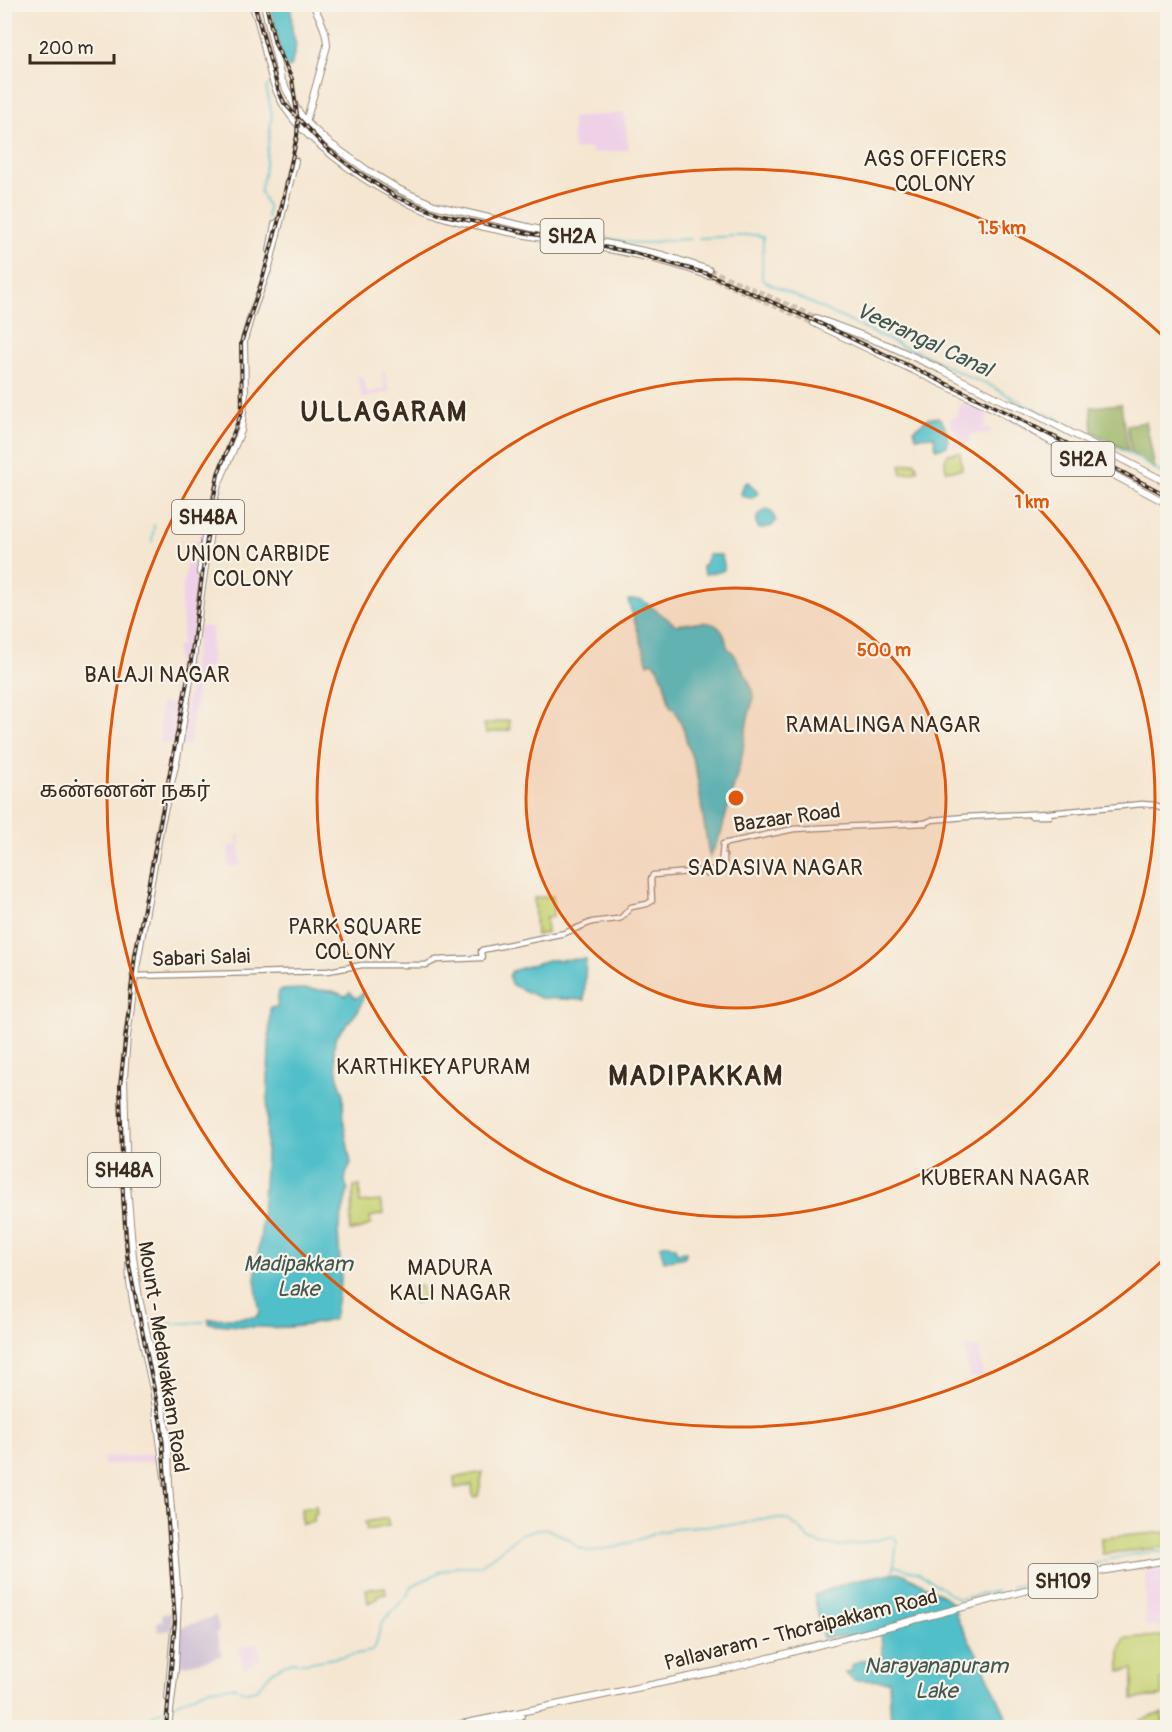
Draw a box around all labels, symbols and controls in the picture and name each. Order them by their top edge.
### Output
scale bar [30,27,114,65]
text: 200 m [39,37,94,60]
district label: AGS OFFICERS COLONY [863,145,1007,198]
text: 1.5 km [978,217,1026,240]
road number: SH2A [540,219,604,253]
water label: Veerangal Canal [851,296,999,385]
district label: ULLAGARAM [300,396,468,429]
road number: SH2A [1052,442,1114,476]
text: 1 km [1015,491,1049,514]
road number: SH48A [172,500,244,534]
district label: UNION CARBIDE COLONY [176,540,330,593]
text: 500 m [857,639,911,662]
district label: BALAJI NAGAR [84,661,230,689]
district label: RAMALINGA NAGAR [785,711,981,739]
district label: கண்ணன் நகர் [40,776,210,804]
centre of rings [726,788,746,808]
street label: Bazaar Road [732,797,842,839]
district label: SADASIVA NAGAR [687,854,863,882]
district label: PARK SQUARE COLONY [288,913,422,966]
street label: Sabari Salai [151,943,251,973]
district label: KARTHIKEYAPURAM [336,1053,530,1081]
district label: MADIPAKKAM [608,1060,784,1093]
road number: SH48A [88,1153,160,1187]
district label: KUBERAN NAGAR [920,1164,1090,1192]
street label: Mount - Medavakkam Road [131,1239,195,1475]
water label: Madipakkam Lake [243,1250,354,1303]
district label: MADURA KALI NAGAR [389,1254,511,1307]
road number: SH109 [1028,1564,1098,1598]
street label: Pallavaram - Thoraipakkam Road [661,1583,941,1677]
water label: Narayanapuram Lake [864,1652,1009,1705]

